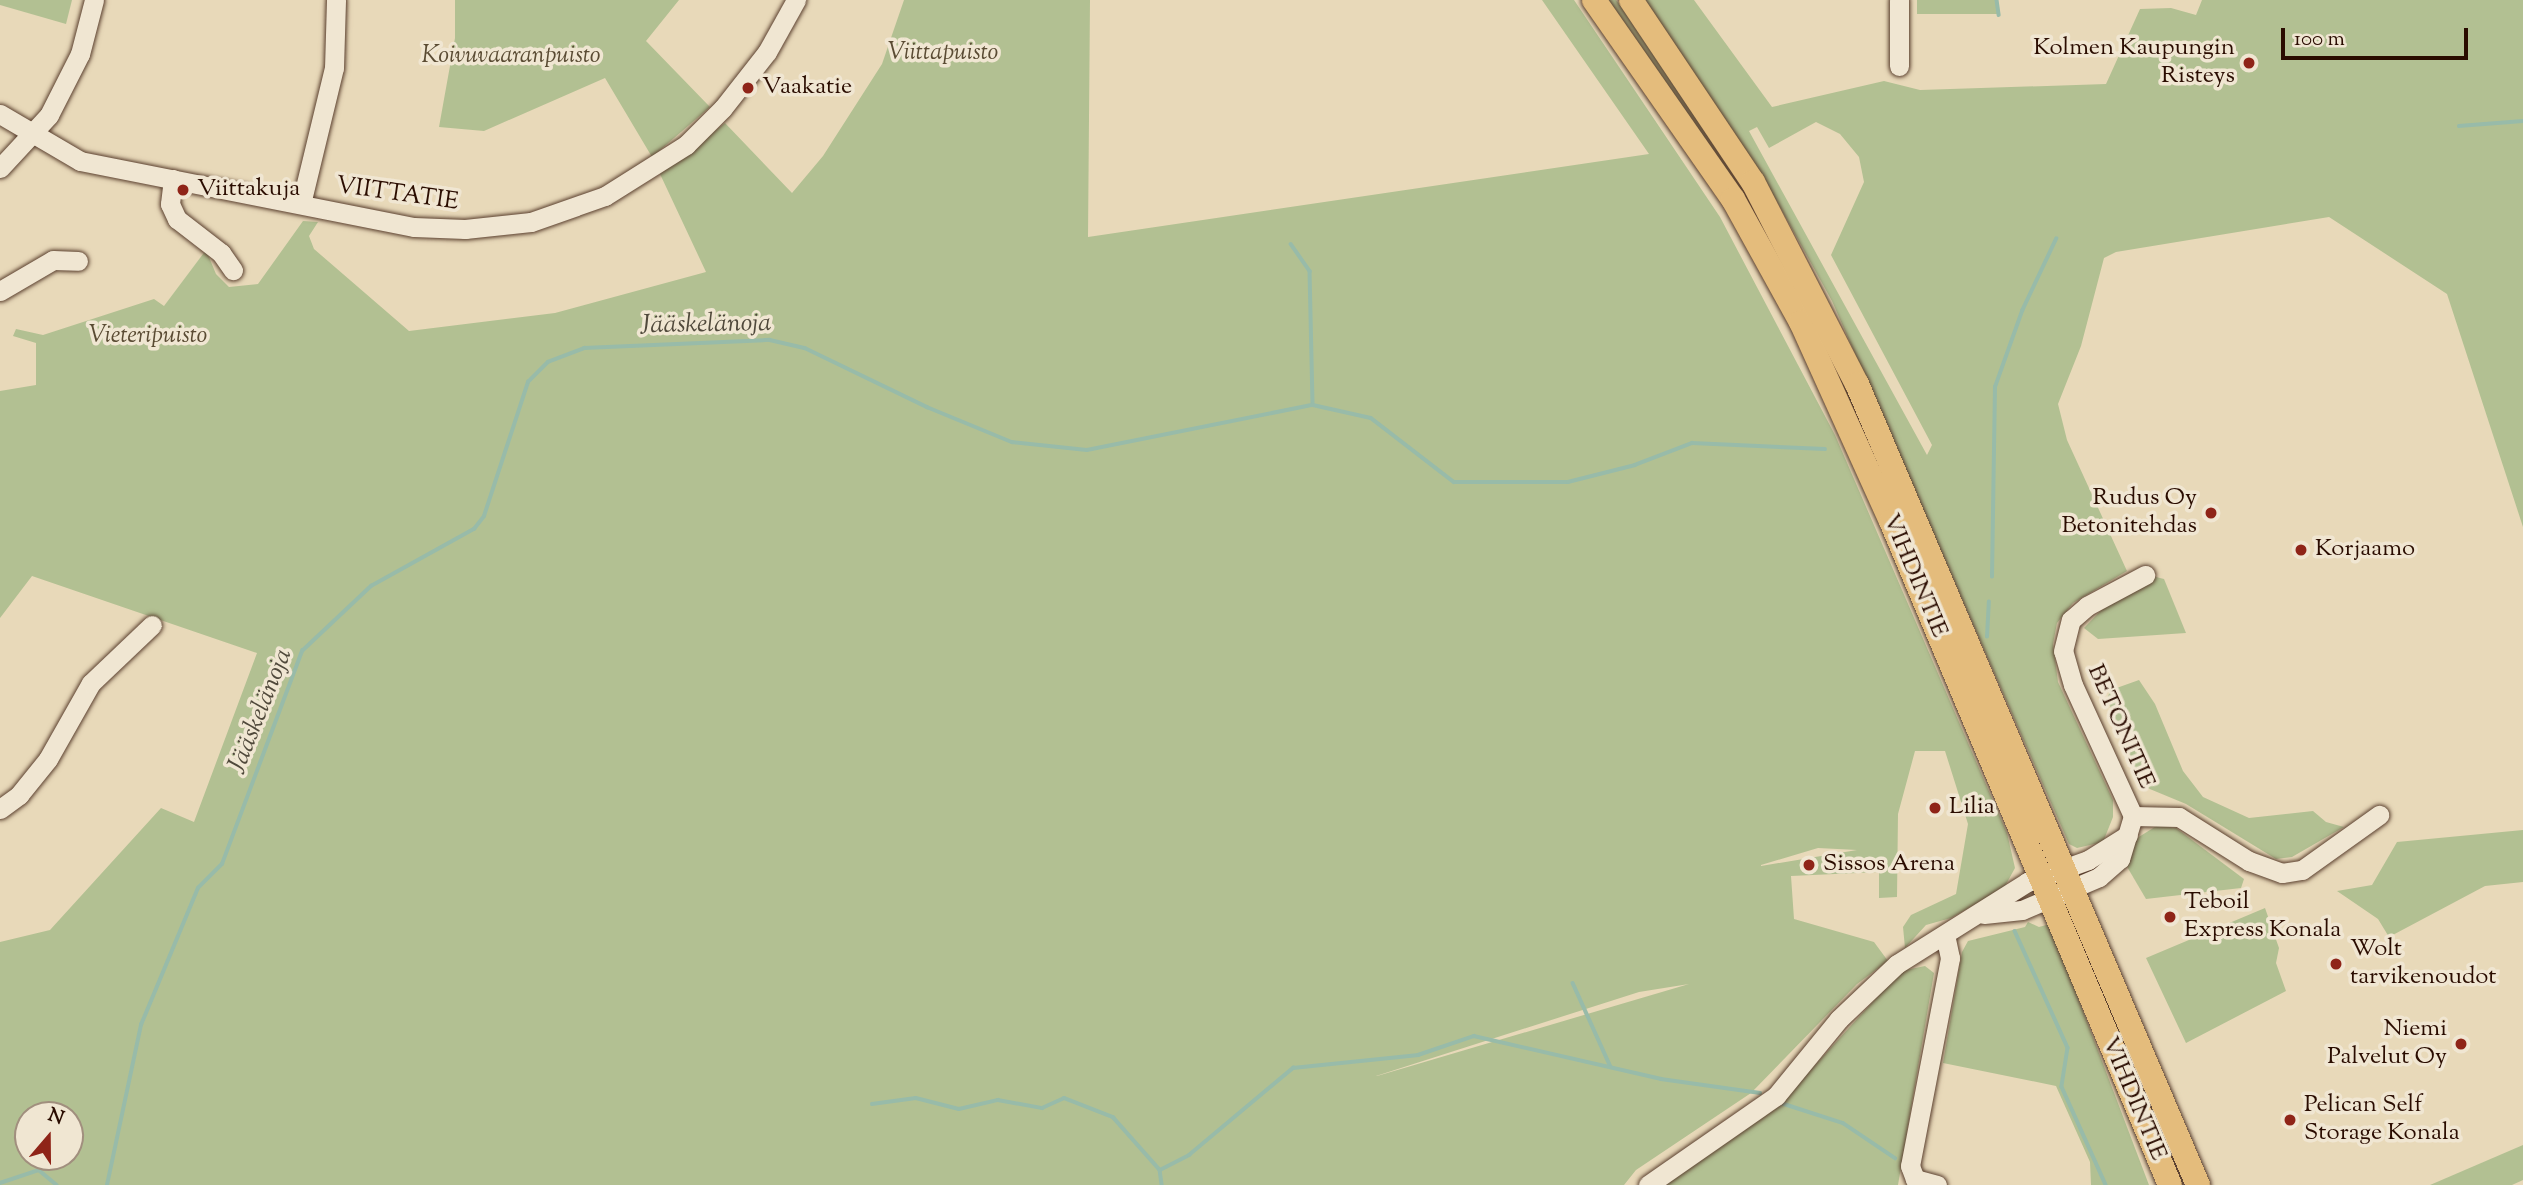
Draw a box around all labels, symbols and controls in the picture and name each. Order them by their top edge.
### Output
scale bar [2285,14,2472,58]
text: 100 m [2294,25,2345,55]
place label: Kolmen Kaupungin Risteys [2033,35,2235,91]
park label: Viittapuisto [888,40,998,68]
park label: Koivuvaaranpuisto [422,43,600,71]
marker: Kolmen Kaupungin Risteys [2241,55,2257,71]
place label: Vaakatie [762,74,852,102]
marker: Vaakatie [740,80,756,96]
street label: VIITTATIE [334,172,460,218]
place label: Viittakuja [197,176,300,204]
marker: Viittakuja [175,182,191,198]
water label: Jääskelänoja [640,308,772,342]
park label: Vieteripuisto [89,323,207,351]
place label: Rudus Oy Betonitehdas [2061,485,2197,541]
marker: Rudus Oy Betonitehdas [2203,505,2219,521]
street label: VIHDINTIE [1875,510,1953,642]
place label: Korjaamo [2315,536,2415,564]
marker: Korjaamo [2293,542,2309,558]
water label: Jääskelänoja [222,644,300,778]
street label: BETONITIE [2080,660,2160,794]
place label: Lilia [1949,794,1995,822]
marker: Lilia [1927,800,1943,816]
place label: Sissos Arena [1823,851,1955,879]
marker: Sissos Arena [1801,857,1817,873]
place label: Teboil Express Konala [2184,889,2341,945]
marker: Teboil Express Konala [2162,909,2178,925]
place label: Wolt tarvikenoudot [2350,936,2497,992]
marker: Wolt tarvikenoudot [2328,956,2344,972]
place label: Niemi Palvelut Oy [2327,1016,2447,1072]
street label: VIHDINTIE [2094,1033,2172,1165]
marker: Niemi Palvelut Oy [2453,1036,2469,1052]
place label: Pelican Self Storage Konala [2304,1092,2460,1148]
north arrow [14,1101,84,1171]
text: N [44,1102,67,1133]
marker: Pelican Self Storage Konala [2282,1112,2298,1128]

